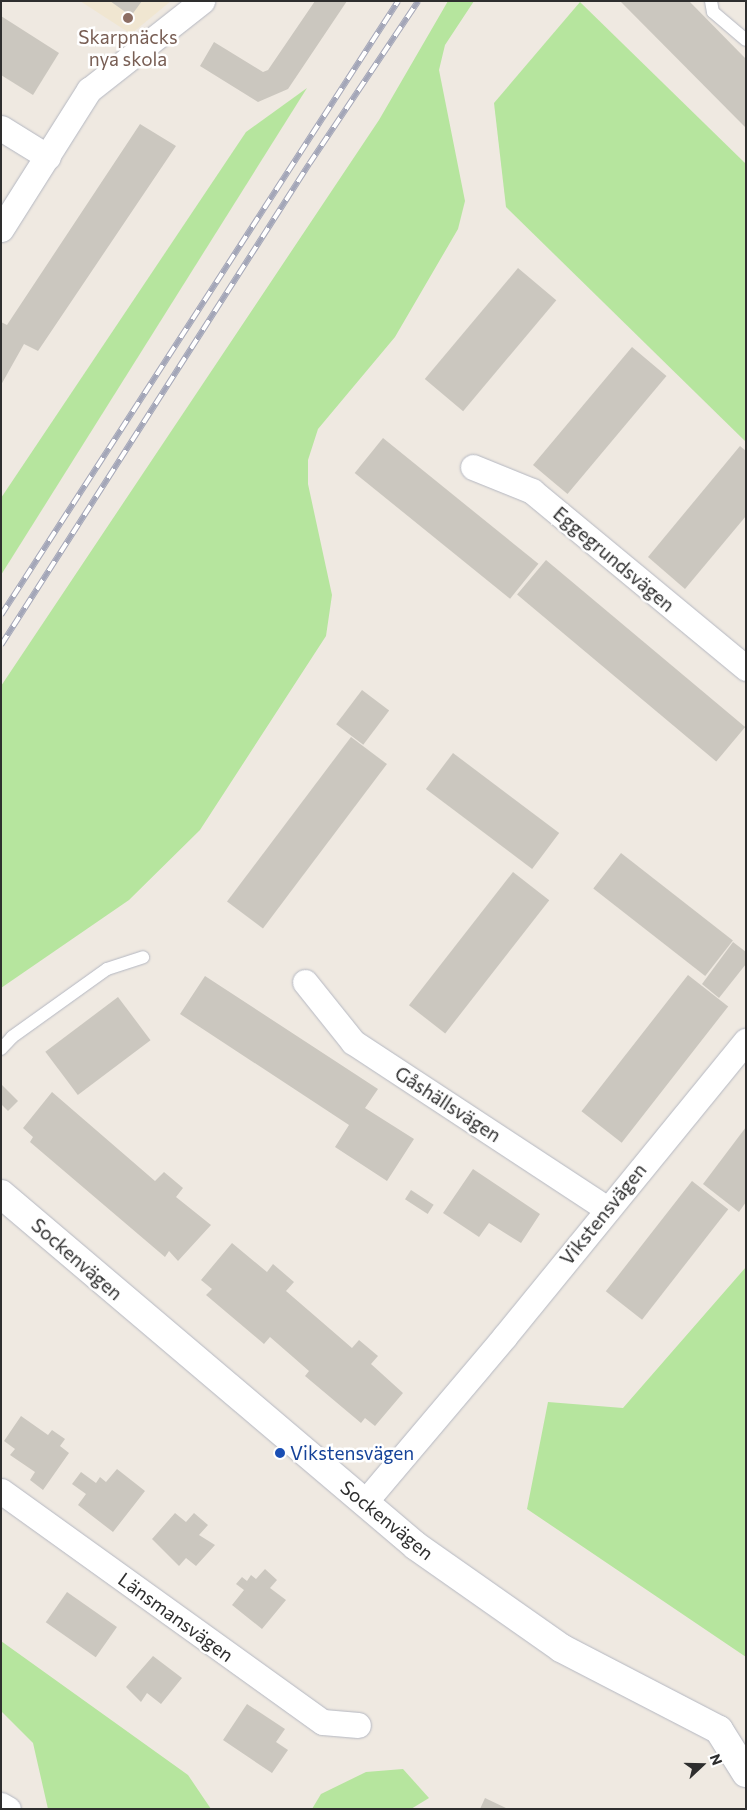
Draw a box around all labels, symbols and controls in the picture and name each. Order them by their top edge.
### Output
marker: Skarpnäcks nya skola [122,12,134,24]
place label: Skarpnäcks nya skola [78,26,178,70]
street label: Eggegrundsvägen [549,502,679,616]
street label: Gåshällsvägen [391,1061,505,1147]
street label: Vikstensvägen [555,1159,651,1269]
street label: Sockenvägen [27,1213,127,1305]
place label: Vikstensvägen [290,1442,414,1464]
marker: Vikstensvägen [274,1447,286,1459]
street label: Sockenvägen [336,1476,438,1564]
street label: Länsmansvägen [114,1568,238,1666]
north arrow [677,1740,727,1790]
text: N [707,1751,726,1767]

